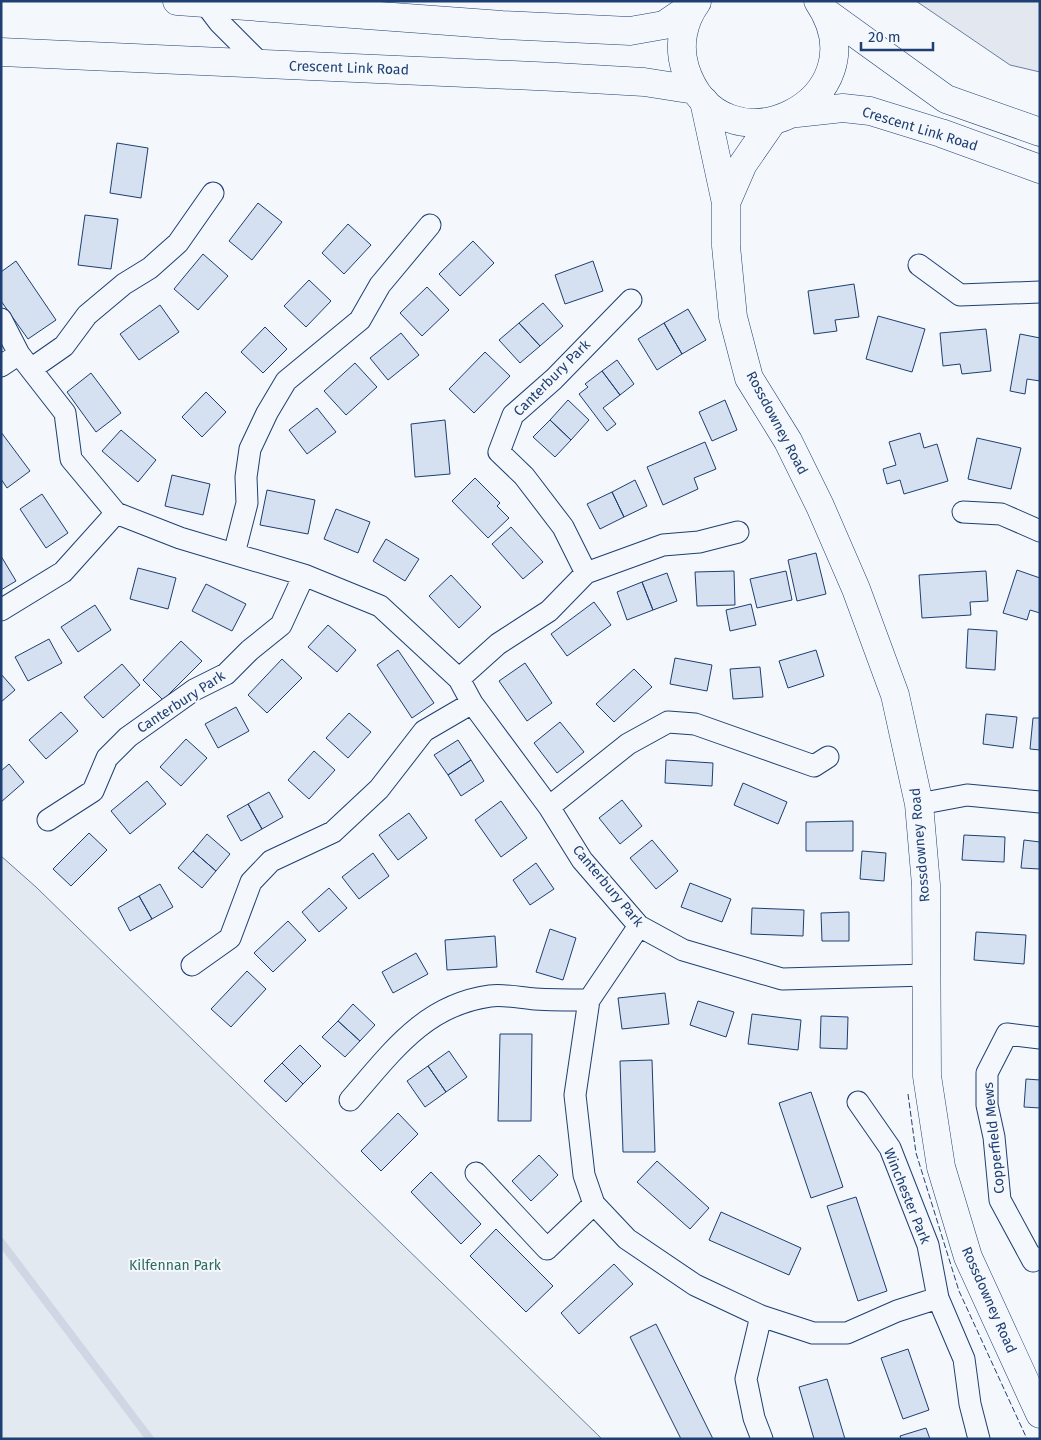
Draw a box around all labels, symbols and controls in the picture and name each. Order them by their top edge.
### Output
scale bar [861,20,934,52]
text: 20 m [868,28,901,46]
street label: Crescent Link Road [289,57,409,79]
street label: Crescent Link Road [860,103,980,155]
street label: Canterbury Park [510,336,594,420]
street label: Rossdowney Road [743,368,811,478]
street label: Canterbury Park [134,667,229,737]
street label: Rossdowney Road [907,787,933,903]
street label: Canterbury Park [569,842,648,931]
street label: Copperfield Mews [980,1081,1008,1195]
street label: Winchester Park [880,1146,934,1247]
street label: Rossdowney Road [958,1244,1020,1356]
park label: Kilfennan Park [129,1257,222,1274]

